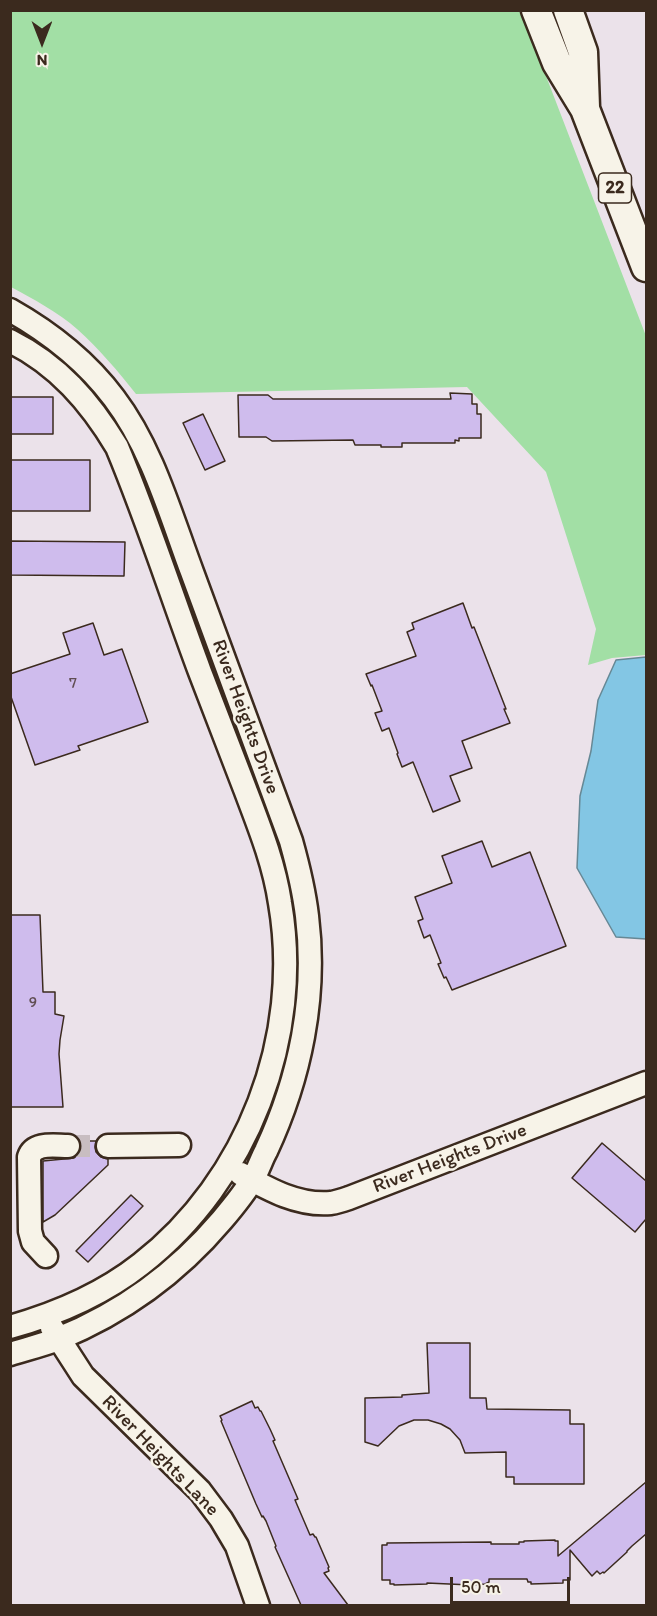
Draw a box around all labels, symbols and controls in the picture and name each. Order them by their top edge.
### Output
north arrow [12,12,72,72]
text: N [37,51,47,70]
road number: 22 [598,173,632,203]
street label: River Heights Drive [206,636,284,798]
house number: 7 [69,674,77,694]
house number: 9 [29,993,37,1013]
street label: River Heights Drive [370,1119,530,1199]
street label: River Heights Lane [96,1390,224,1522]
scale bar [453,1565,573,1603]
text: 50 m [461,1576,501,1598]

